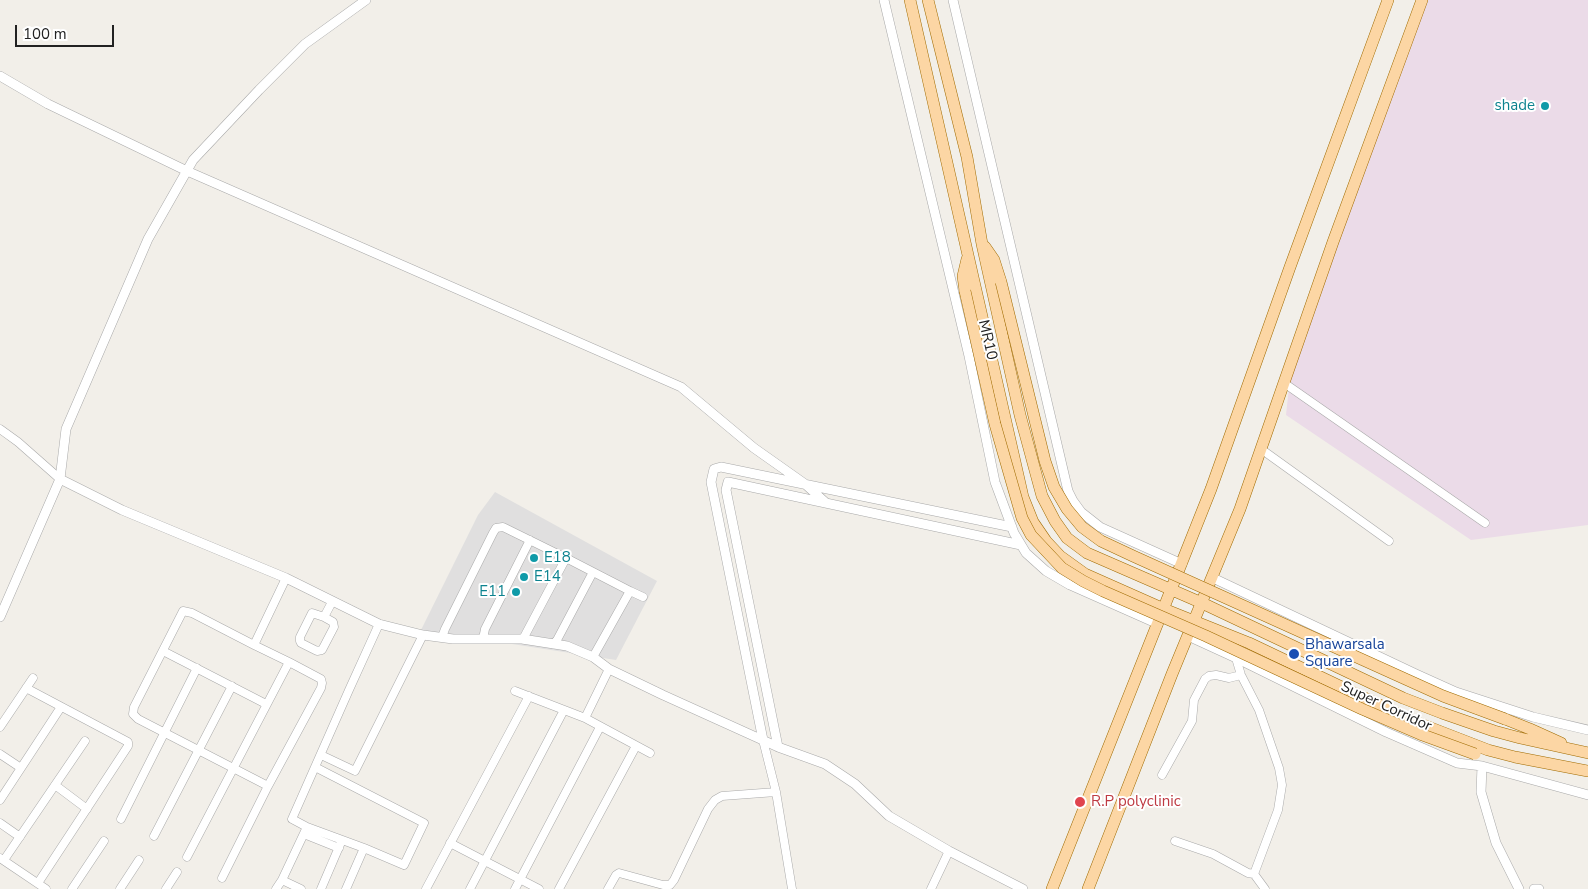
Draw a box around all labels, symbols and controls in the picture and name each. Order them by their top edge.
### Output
scale bar [18,15,116,47]
text: 100 m [23,24,67,44]
place label: shade [1495,97,1535,115]
marker: shade [1539,100,1551,112]
street label: MR10 [974,318,1000,362]
place label: E18 [544,549,571,567]
marker: E18 [528,552,540,564]
place label: E14 [534,568,561,586]
marker: E14 [518,571,530,583]
place label: E11 [479,583,506,601]
marker: E11 [510,586,522,598]
place label: Bhawarsala Square [1305,636,1385,671]
marker: Bhawarsala Square [1287,647,1301,661]
street label: Super Corridor [1338,678,1434,736]
place label: R.P polyclinic [1091,793,1181,811]
marker: R.P polyclinic [1073,795,1087,809]

